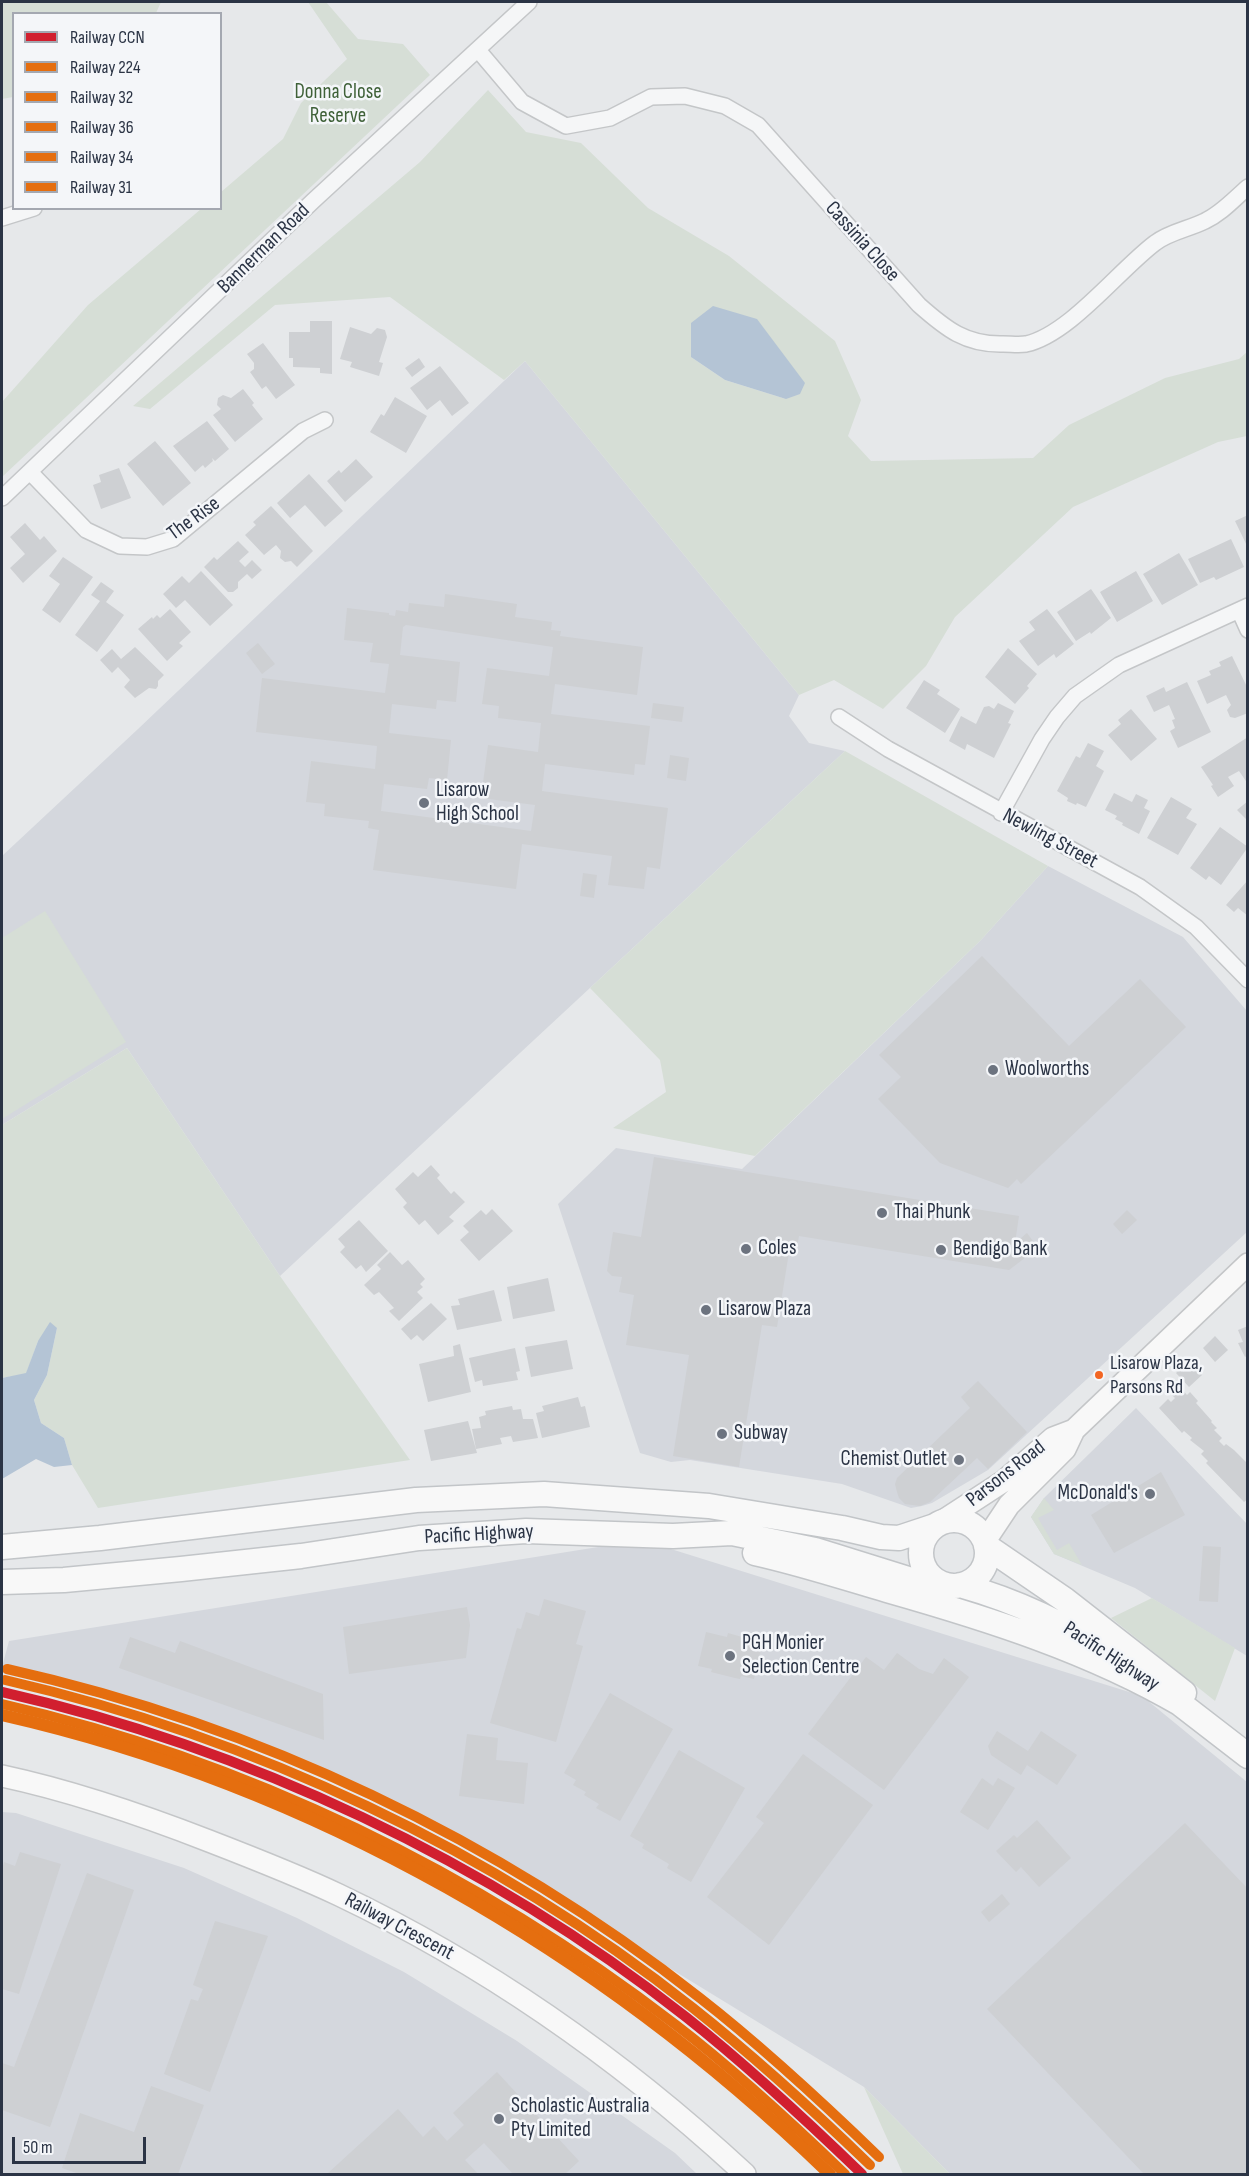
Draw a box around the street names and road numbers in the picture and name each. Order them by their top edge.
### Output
street label: Cassinia Close [819,196,905,288]
street label: Bannerman Road [213,199,315,299]
street label: The Rise [163,492,225,546]
street label: Newling Street [998,803,1102,875]
street label: Parsons Road [961,1435,1051,1513]
street label: Pacific Highway [424,1520,534,1550]
street label: Pacific Highway [1058,1617,1164,1697]
street label: Railway Crescent [340,1888,458,1966]

